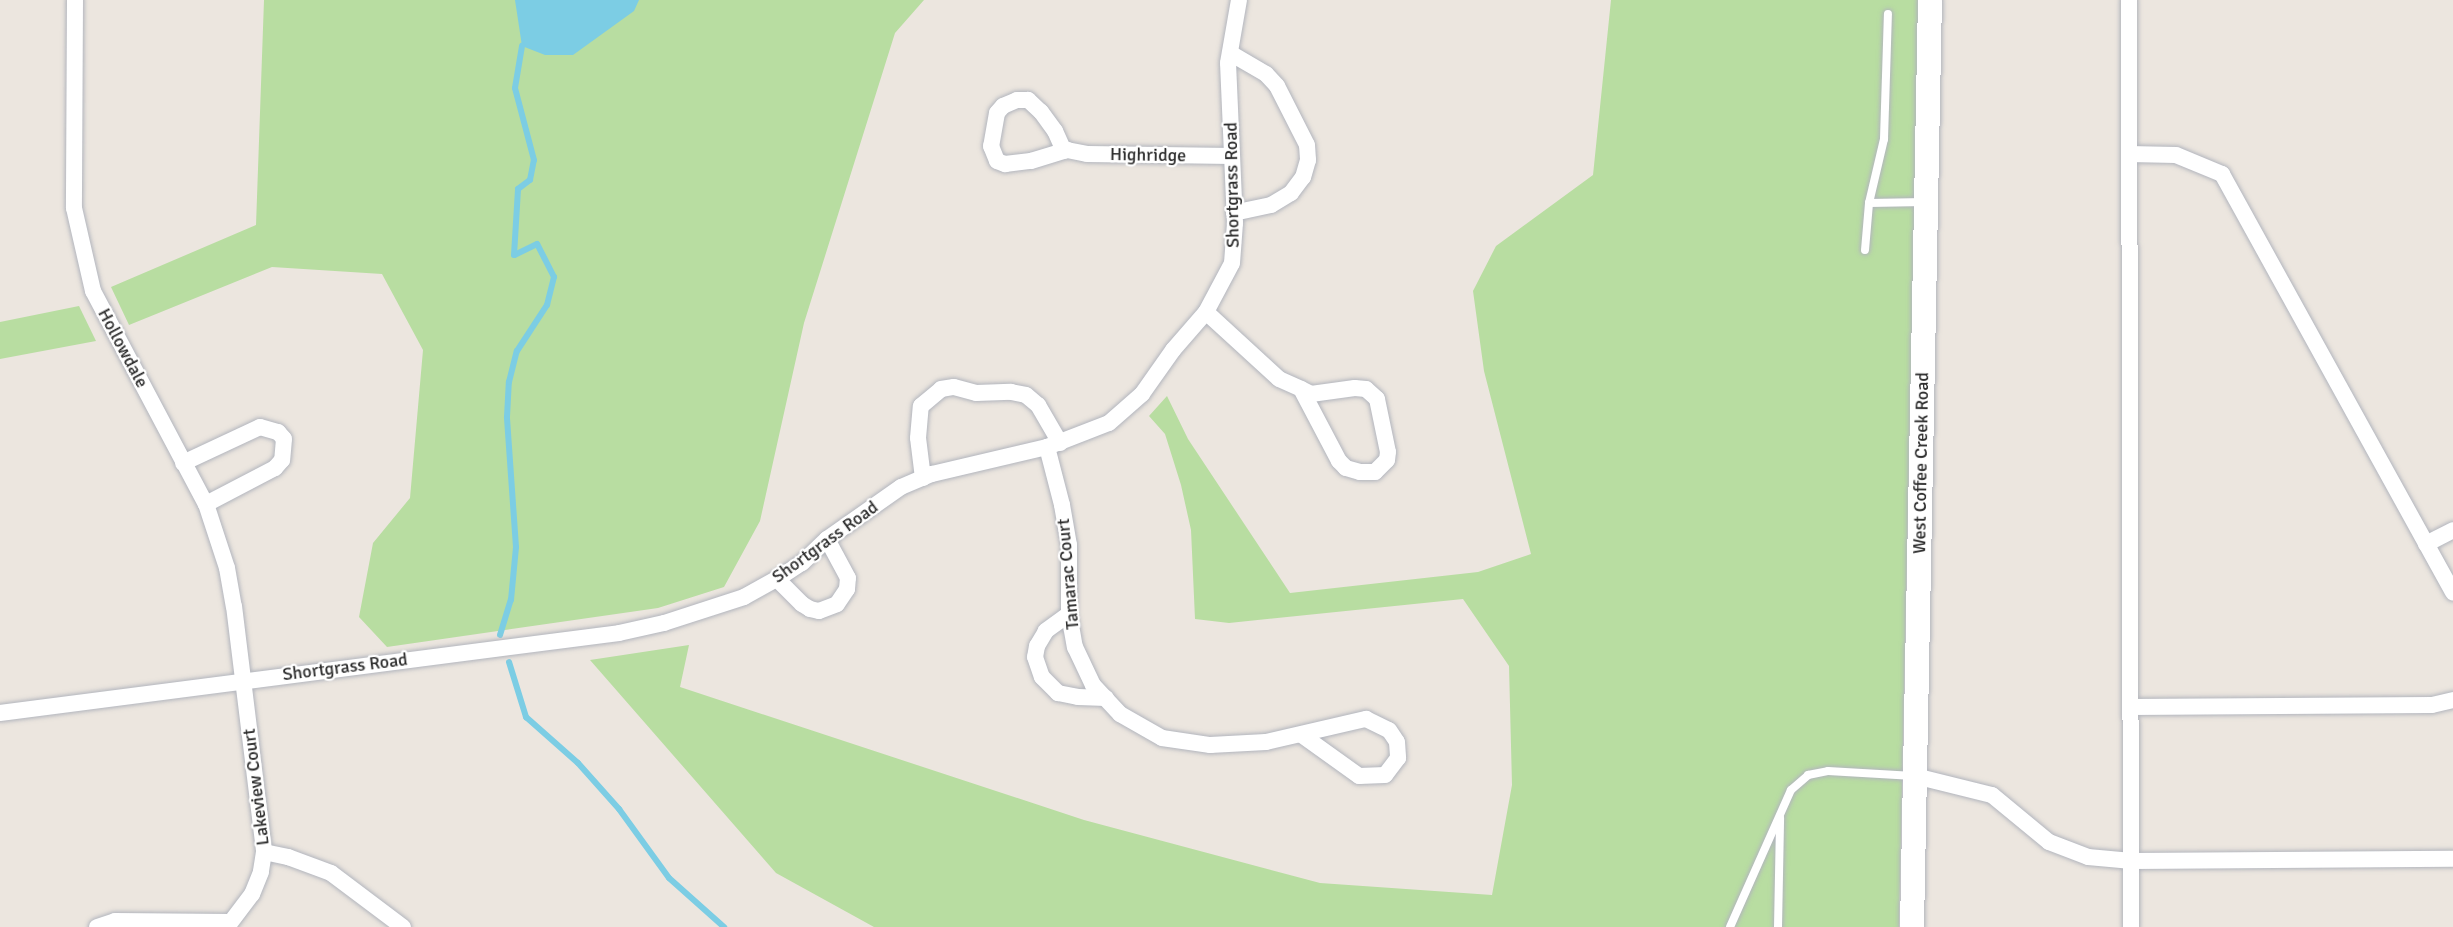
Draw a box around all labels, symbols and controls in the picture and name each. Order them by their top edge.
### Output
street label: Shortgrass Road [1220,122,1244,248]
street label: Highridge [1110,144,1186,166]
street label: Hollowdale [93,305,153,391]
street label: West Coffee Creek Road [1909,372,1933,554]
street label: Shortgrass Road [768,496,882,588]
street label: Tamarac Court [1052,518,1084,630]
street label: Shortgrass Road [281,649,409,685]
street label: Lakeview Court [238,727,274,847]

